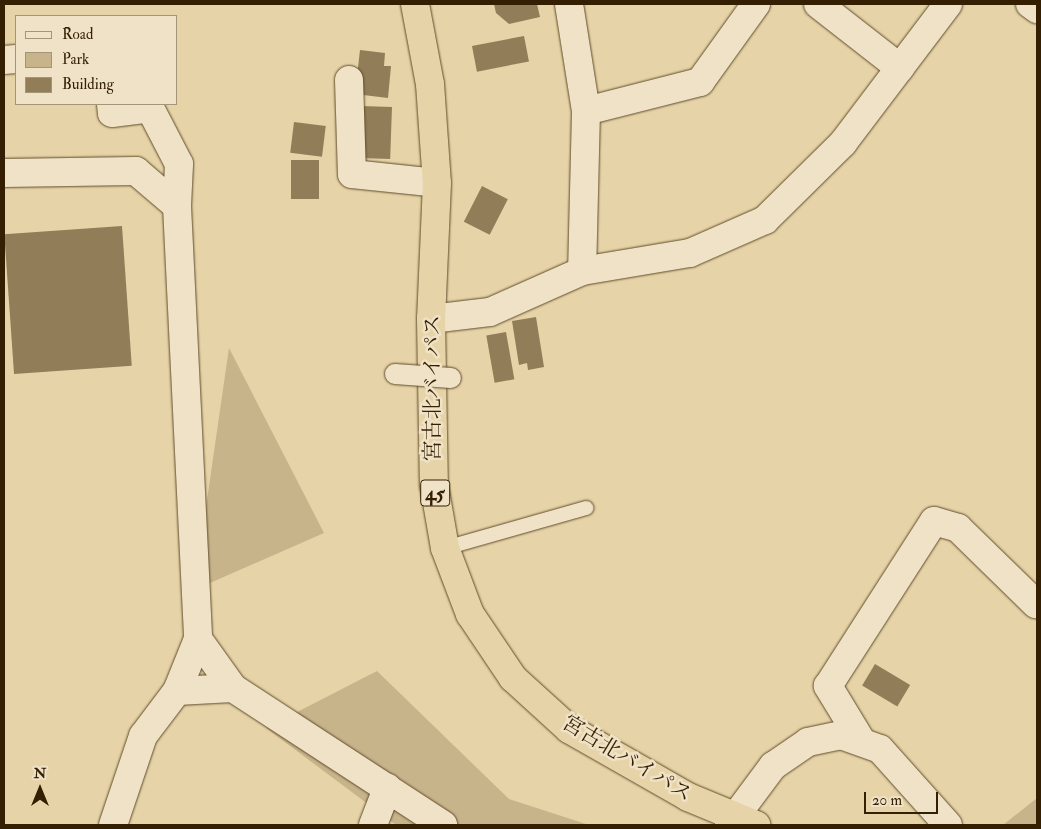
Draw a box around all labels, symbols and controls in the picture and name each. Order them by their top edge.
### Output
legend [15,15,178,105]
text: Road [62,25,93,44]
text: Park [62,50,89,69]
text: Building [62,75,114,94]
street label: 宮古北バイパス [420,315,446,461]
road number: 45 [420,476,450,510]
street label: 宮古北バイパス [558,710,696,808]
north arrow [15,764,65,814]
text: N [34,765,46,782]
scale bar [866,782,940,814]
text: 20 m [872,791,902,810]

